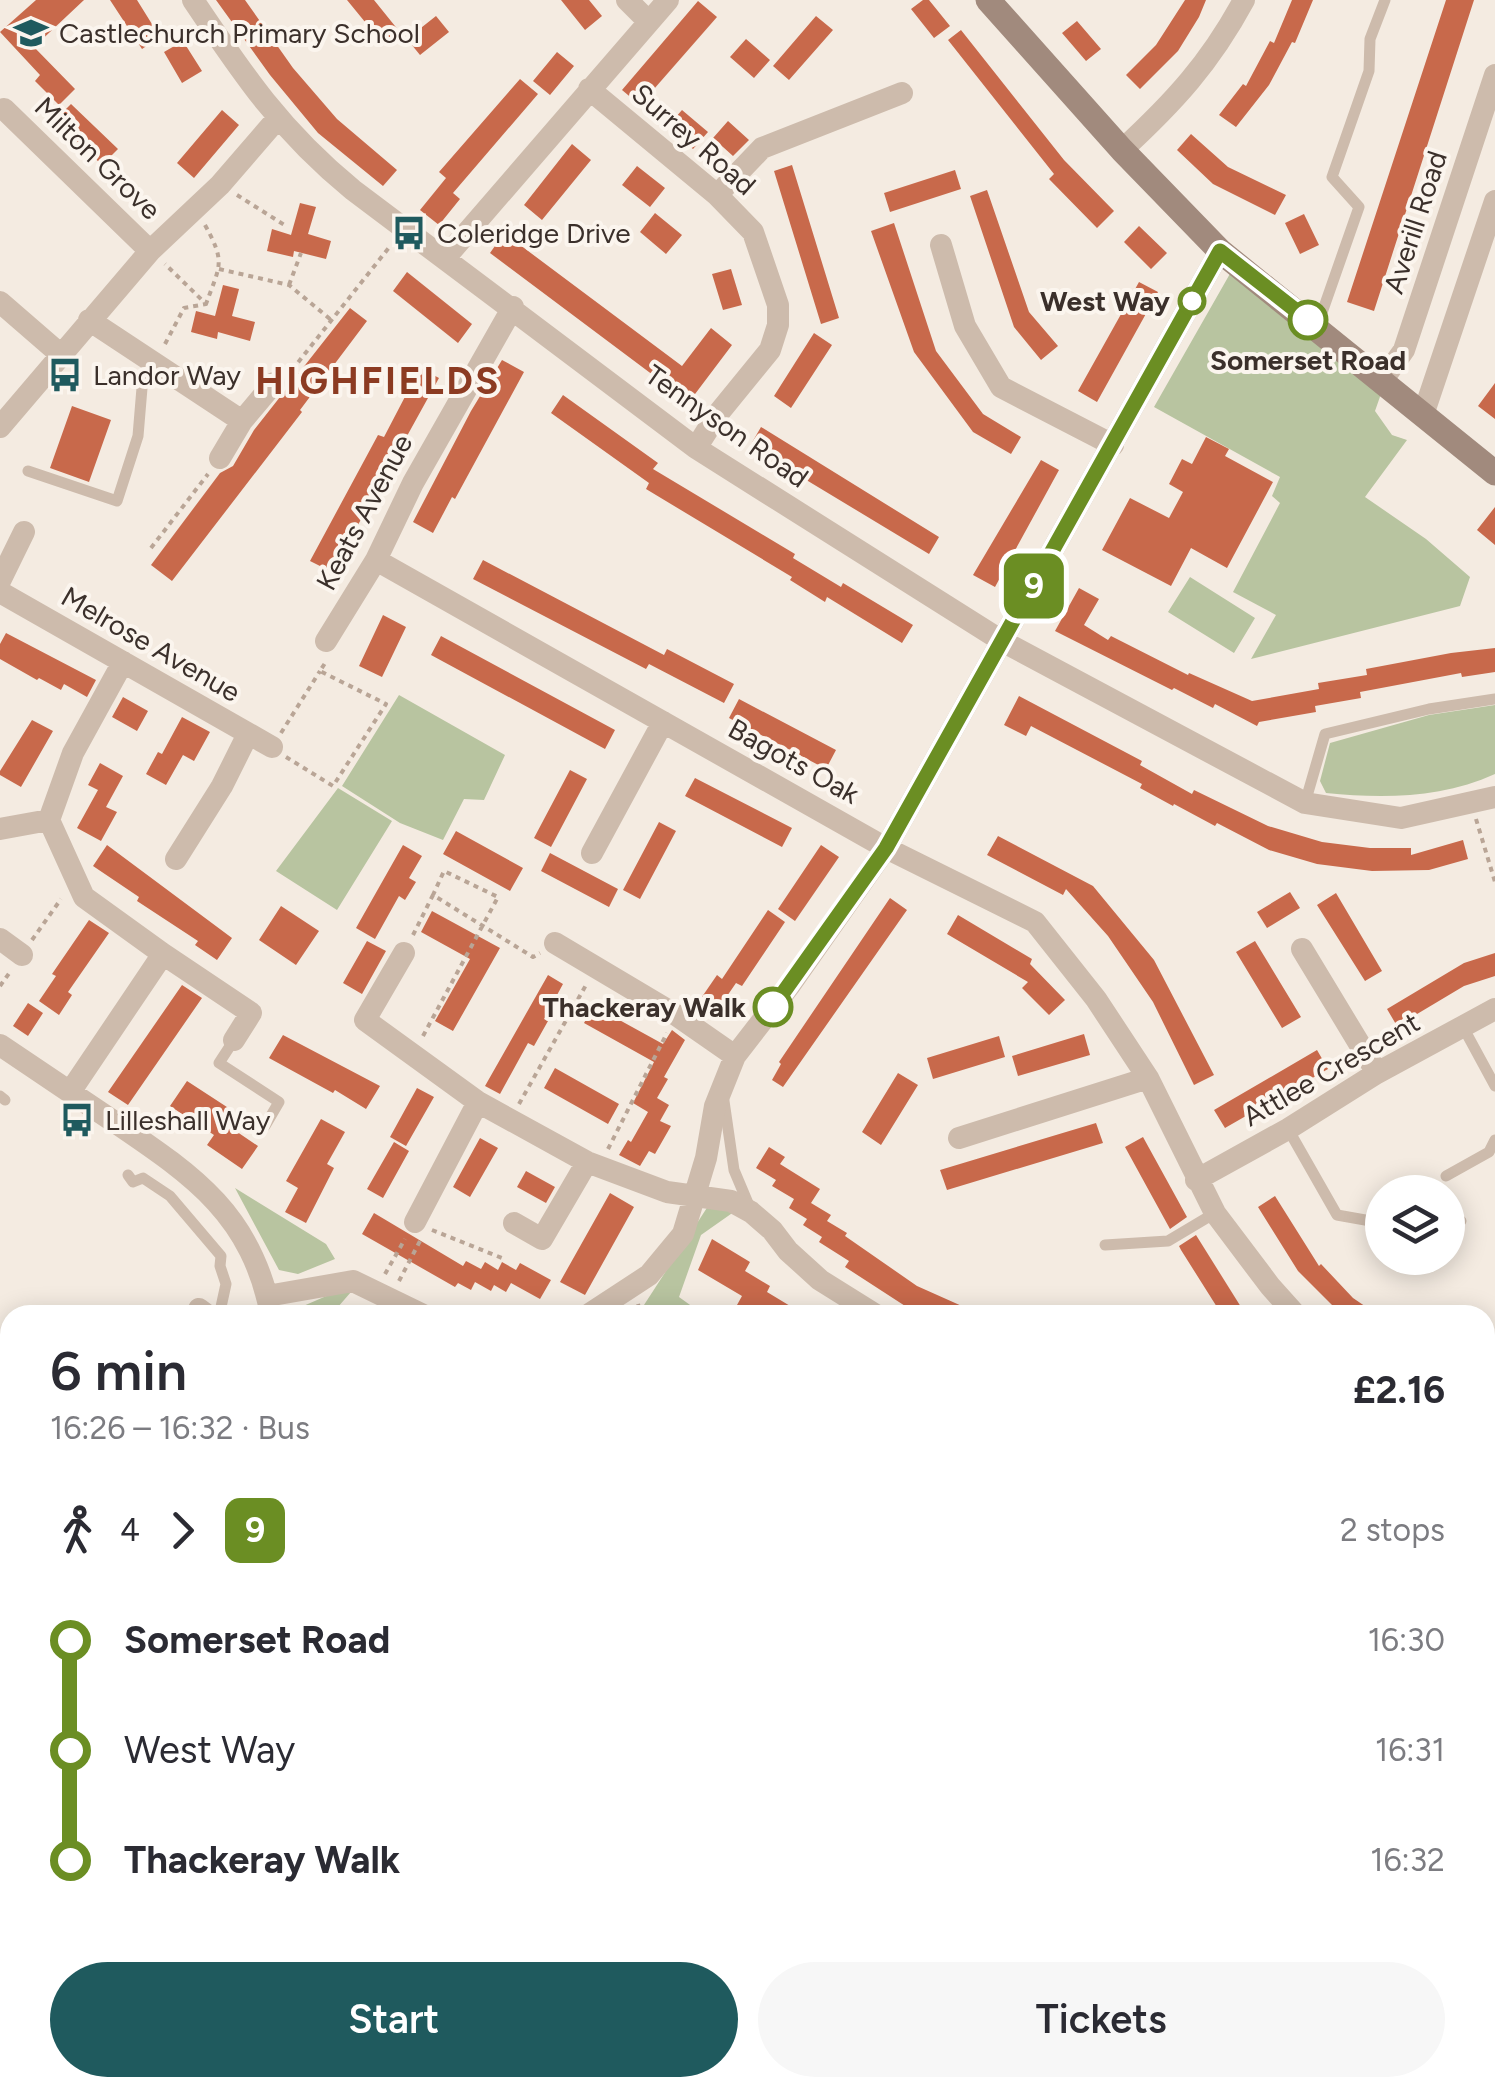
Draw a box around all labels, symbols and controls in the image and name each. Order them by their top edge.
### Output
school or university icon: Castlechurch Primary School [12,14,50,52]
place label: Castlechurch Primary School [59,16,420,50]
street label: Surrey Road [625,76,763,202]
street label: Milton Grove [28,90,168,226]
street label: Averill Road [1376,146,1454,298]
bus stop icon: Coleridge Drive [390,214,428,252]
place label: Coleridge Drive [437,216,631,250]
place label: West Way [1040,284,1171,318]
marker: West Way [1179,288,1205,314]
marker: Somerset Road [1289,301,1327,339]
place label: Somerset Road [1210,343,1406,377]
bus stop icon: Landor Way [46,356,84,394]
street label: Tennyson Road [639,357,815,495]
place label: Landor Way [93,358,241,392]
district label: HIGHFIELDS [255,358,501,404]
street label: Keats Avenue [309,428,419,596]
line badge: 9 [1002,554,1066,618]
text: 9 [1024,565,1044,607]
street label: Melrose Avenue [56,579,246,709]
street label: Bagots Oak [723,711,866,811]
marker: Thackeray Walk [754,988,792,1026]
place label: Thackeray Walk [542,990,746,1024]
street label: Attlee Crescent [1237,1005,1425,1133]
bus stop icon: Lilleshall Way [58,1101,96,1139]
place label: Lilleshall Way [105,1103,271,1137]
map controls [1365,1175,1465,1275]
button: layers [1365,1175,1465,1275]
text: 6 min [50,1338,187,1404]
text: £2.16 [1353,1367,1445,1413]
text: 16:26 – 16:32 · Bus [50,1409,310,1447]
icon: walk [50,1503,105,1558]
icon: forward [155,1503,210,1558]
text: 9 [245,1509,265,1551]
text: 4 [120,1511,140,1549]
text: 2 stops [1340,1511,1445,1549]
text: Somerset Road [124,1617,390,1663]
text: 16:30 [1368,1621,1445,1659]
text: West Way [124,1727,295,1773]
text: 16:31 [1375,1731,1445,1769]
text: Thackeray Walk [124,1837,400,1883]
text: 16:32 [1370,1841,1445,1879]
button: Start [50,1962,738,2077]
button: Tickets [758,1962,1445,2077]

